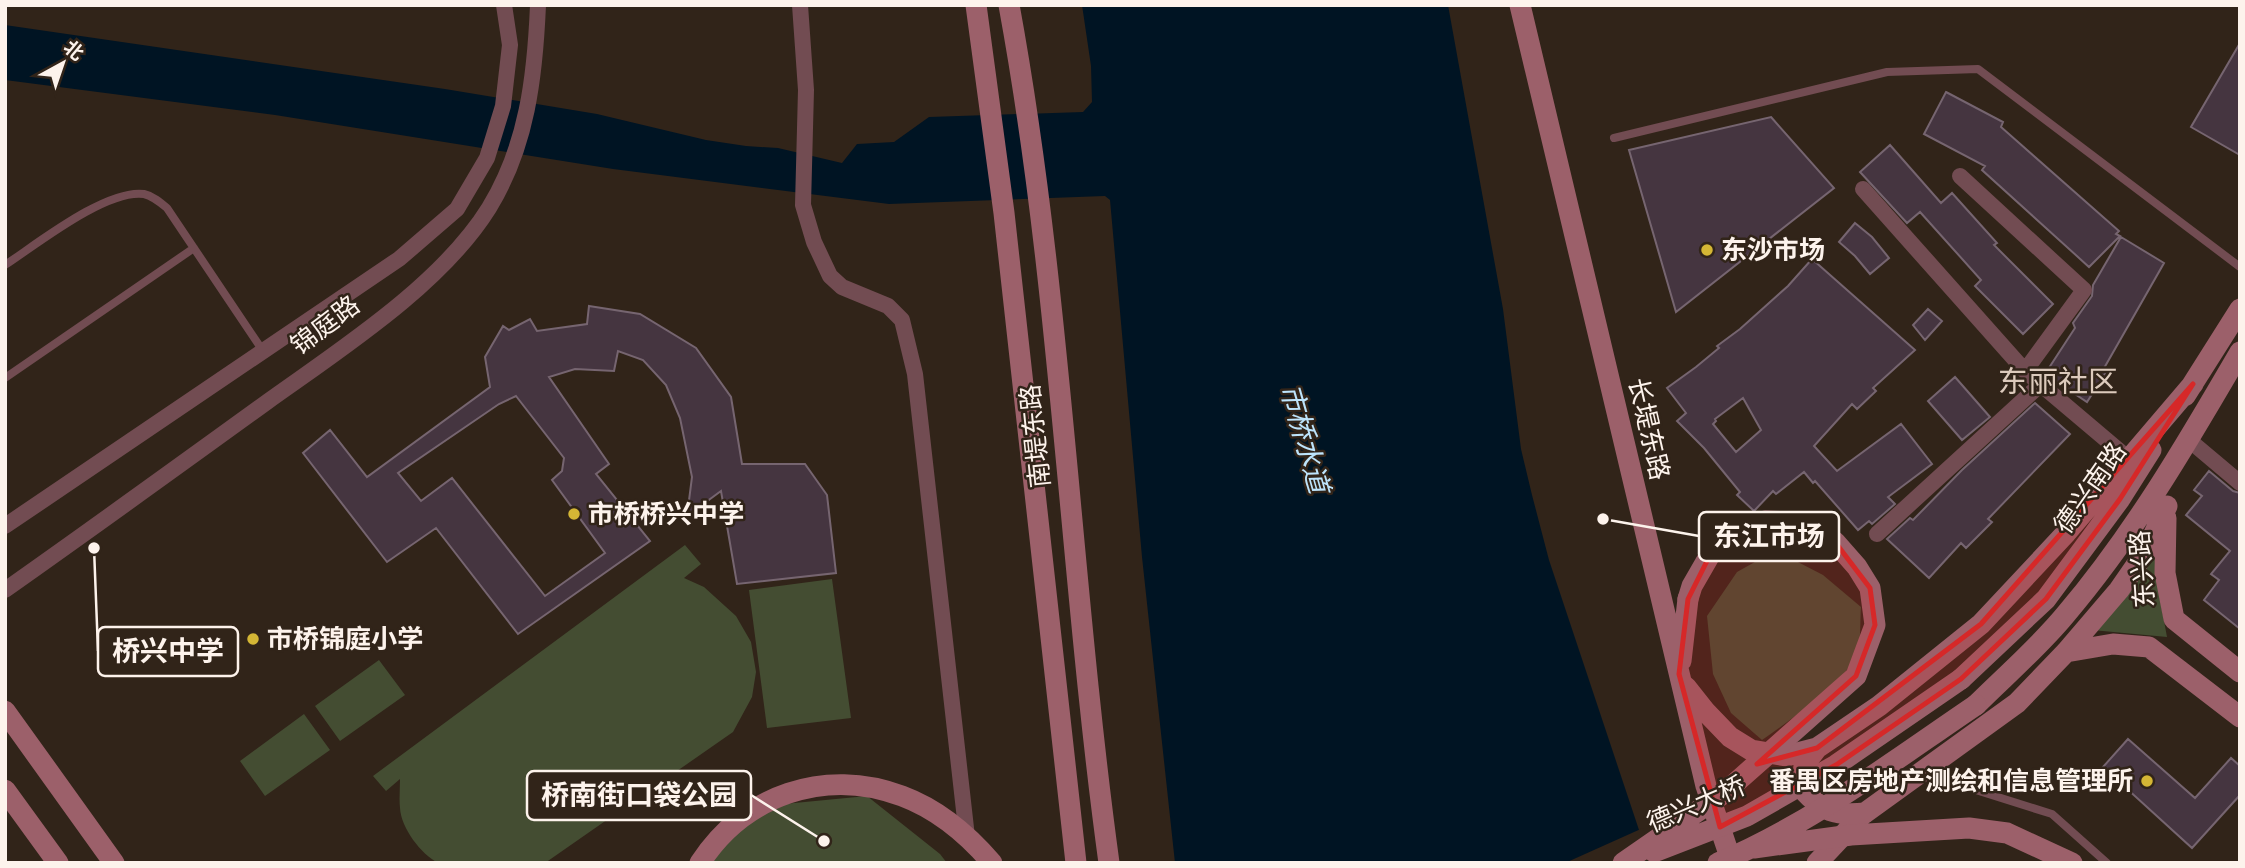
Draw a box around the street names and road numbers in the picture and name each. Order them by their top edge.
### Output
street label: 锦庭路 [282,286,368,364]
street label: 长堤东路 [1619,374,1679,484]
street label: 南堤东路 [1011,382,1059,490]
street label: 德兴南路 [2045,434,2135,542]
street label: 东兴路 [2120,529,2164,609]
street label: 德兴大桥 [1641,766,1751,842]

